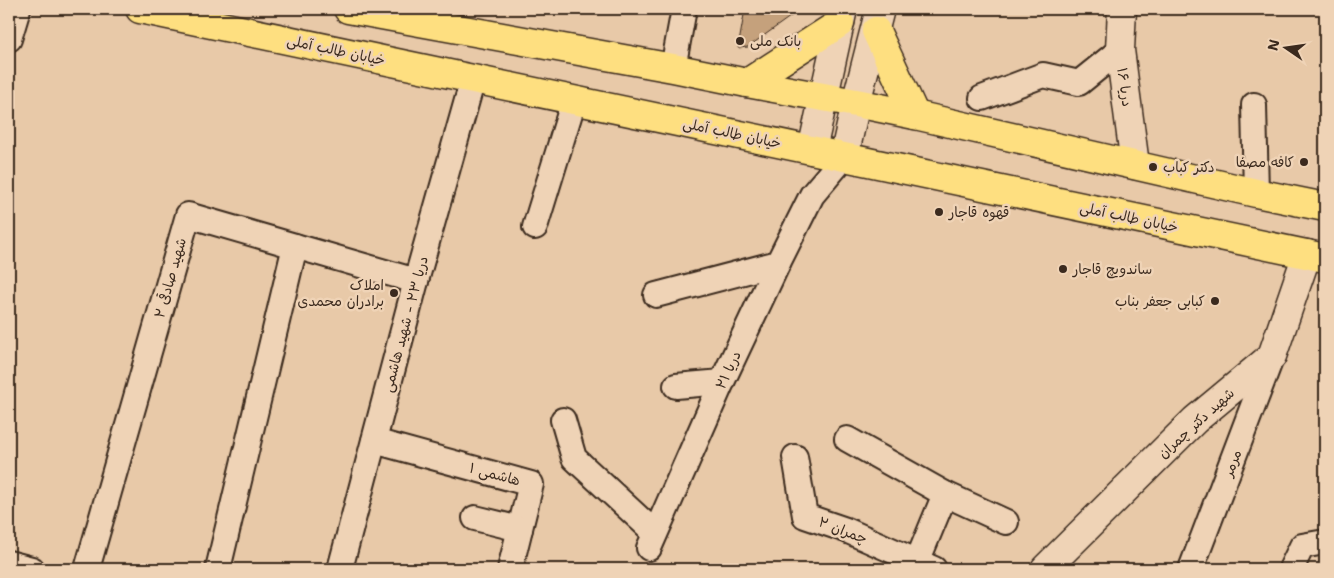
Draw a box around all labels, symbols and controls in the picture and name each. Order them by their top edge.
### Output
north arrow [1262,22,1312,72]
street label: خیابان طالب آملی [285,31,387,69]
place label: بانک ملی [750,32,801,50]
marker: بانک ملی [734,35,746,47]
text: N [1263,38,1283,53]
street label: دریا ۱۶ [1113,66,1137,108]
street label: خیابان طالب آملی [681,114,783,152]
place label: کافه مصفا [1236,153,1294,171]
marker: کافه مصفا [1298,156,1310,168]
place label: دكتر كباب [1163,158,1215,176]
marker: دكتر كباب [1147,161,1159,173]
street label: خیابان طالب آملی [1078,198,1180,236]
place label: قهوه قاجار [948,203,1009,222]
marker: قهوه قاجار [933,206,945,218]
street label: شهید صادقی ۲ [150,236,190,320]
street label: دریا ۲۳ - شهید هاشمی [378,254,432,394]
place label: ساندویچ قاجار [1072,260,1152,279]
marker: ساندویچ قاجار [1057,263,1069,275]
place label: املاک برادران محمدی [298,276,384,310]
marker: املاک برادران محمدی [388,287,400,299]
place label: کبابی جعفر بناب [1115,292,1205,310]
marker: کبابی جعفر بناب [1209,295,1221,307]
street label: دریا ۲۱ [711,348,745,392]
street label: شهید دکتر چمران [1154,384,1239,463]
street label: مرمر [1218,447,1245,480]
street label: هاشمی ۱ [468,459,522,489]
street label: چمران ۲ [816,513,870,548]

